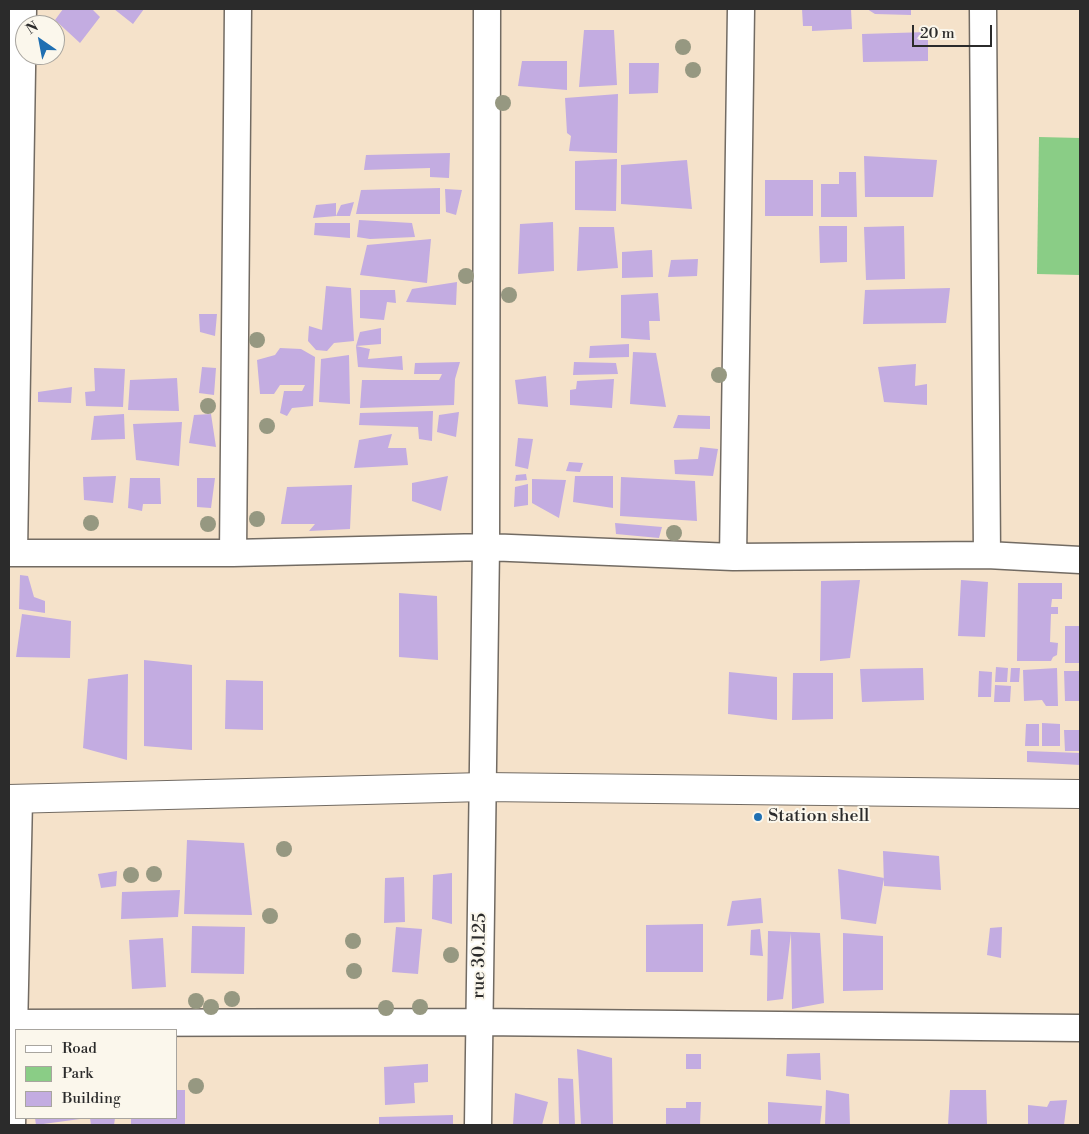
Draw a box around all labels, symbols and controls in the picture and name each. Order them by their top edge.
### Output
north arrow [15,15,65,65]
scale bar [914,15,994,47]
text: N [23,18,42,39]
text: 20 m [920,24,955,43]
place label: Station shell [768,806,869,828]
marker: Station shell [752,811,764,823]
street label: rue 30.125 [468,913,492,999]
legend [15,1029,178,1119]
text: Road [62,1039,97,1058]
text: Park [62,1064,93,1083]
text: Building [62,1089,121,1108]

